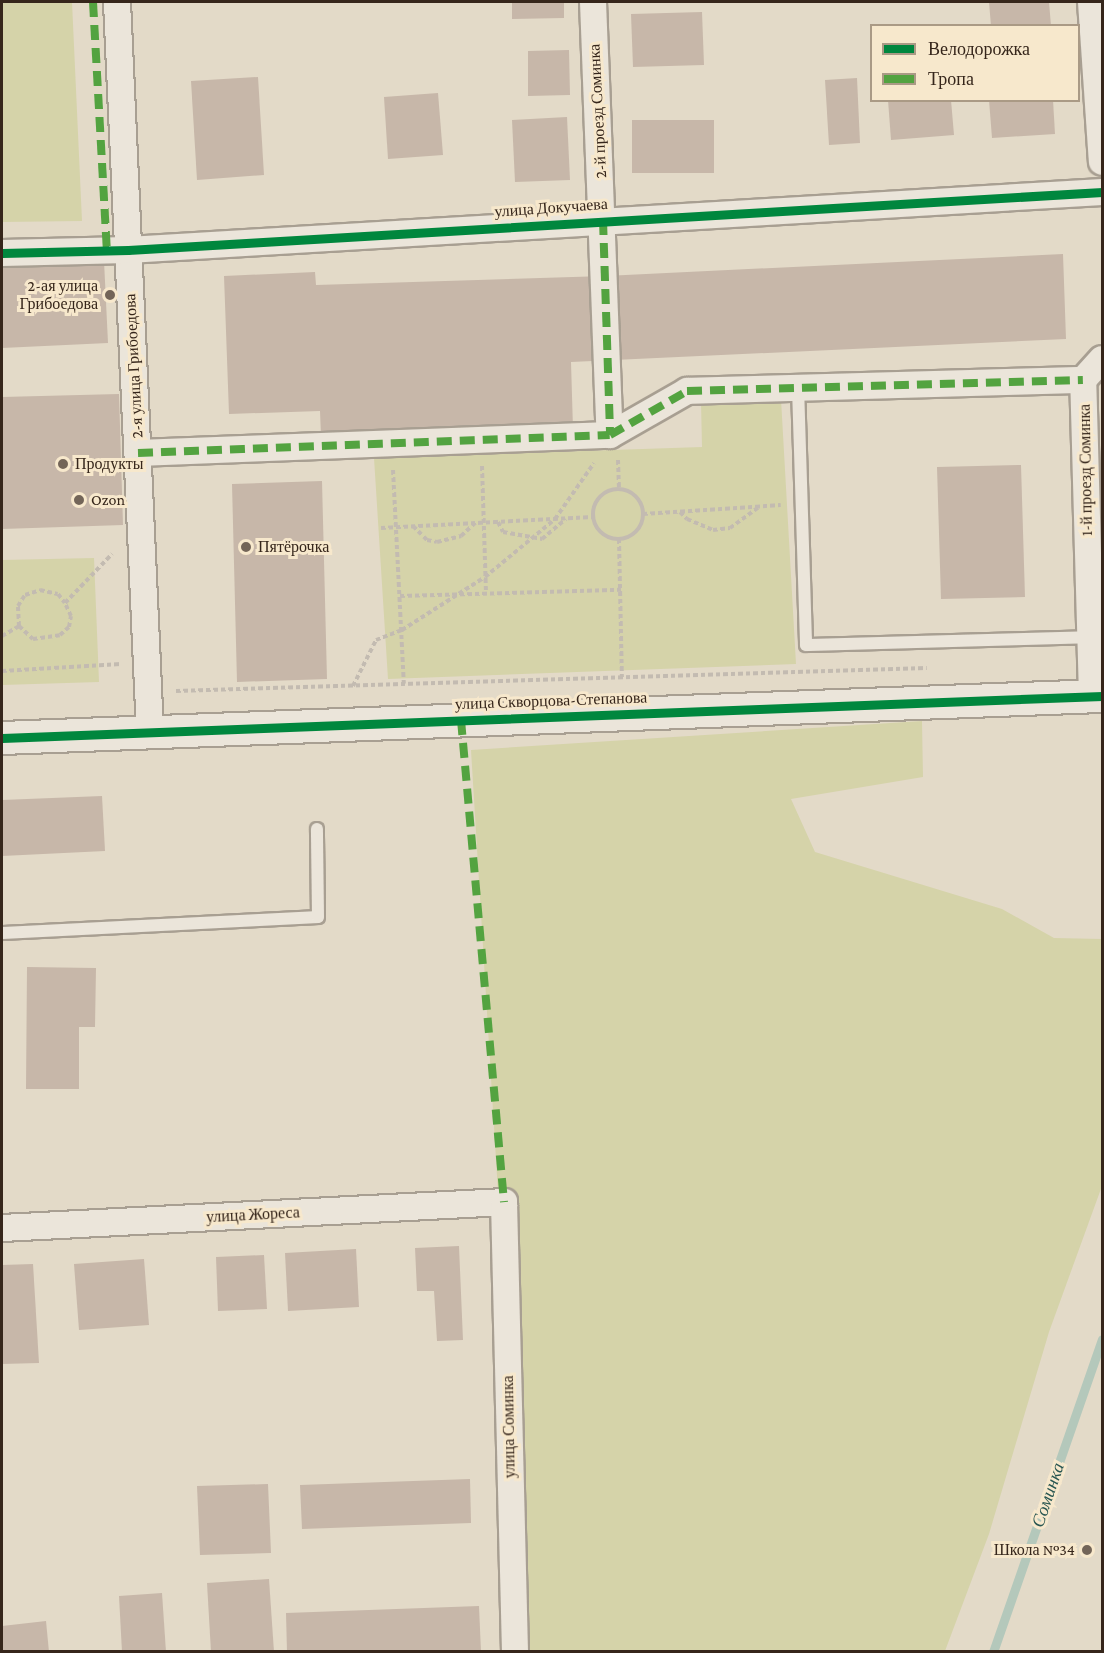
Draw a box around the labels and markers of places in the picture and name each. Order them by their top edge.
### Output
place label: 2-ая улица Грибоедова [19,276,98,314]
marker: 2-ая улица Грибоедова [103,288,117,302]
place label: Продукты [75,454,144,474]
marker: Продукты [56,457,70,471]
place label: Ozon [91,490,125,510]
marker: Ozon [72,493,86,507]
place label: Пятёрочка [258,537,329,557]
marker: Пятёрочка [239,540,253,554]
place label: Школа №34 [994,1540,1075,1560]
marker: Школа №34 [1080,1543,1094,1557]

